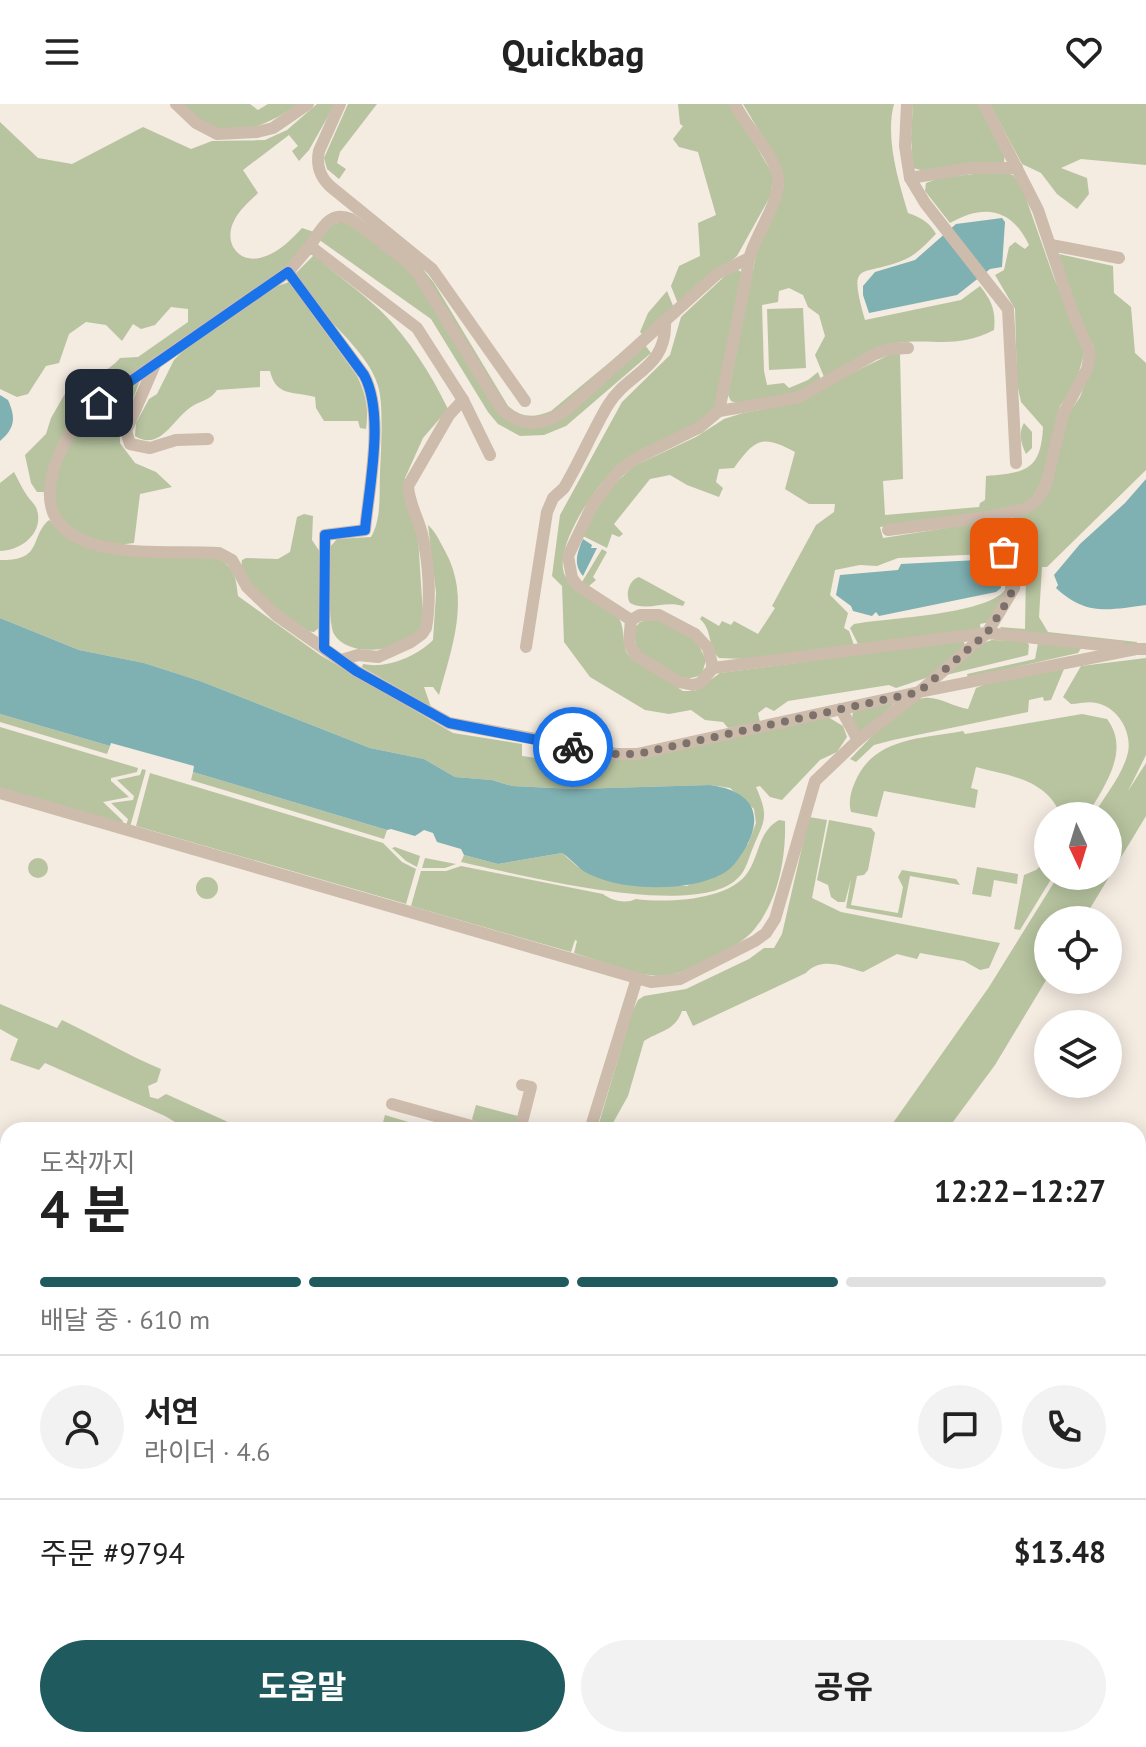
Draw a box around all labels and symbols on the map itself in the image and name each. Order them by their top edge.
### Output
pin [65,369,133,437]
pin [970,518,1038,586]
courier [533,707,613,787]
north arrow [1034,802,1122,890]

